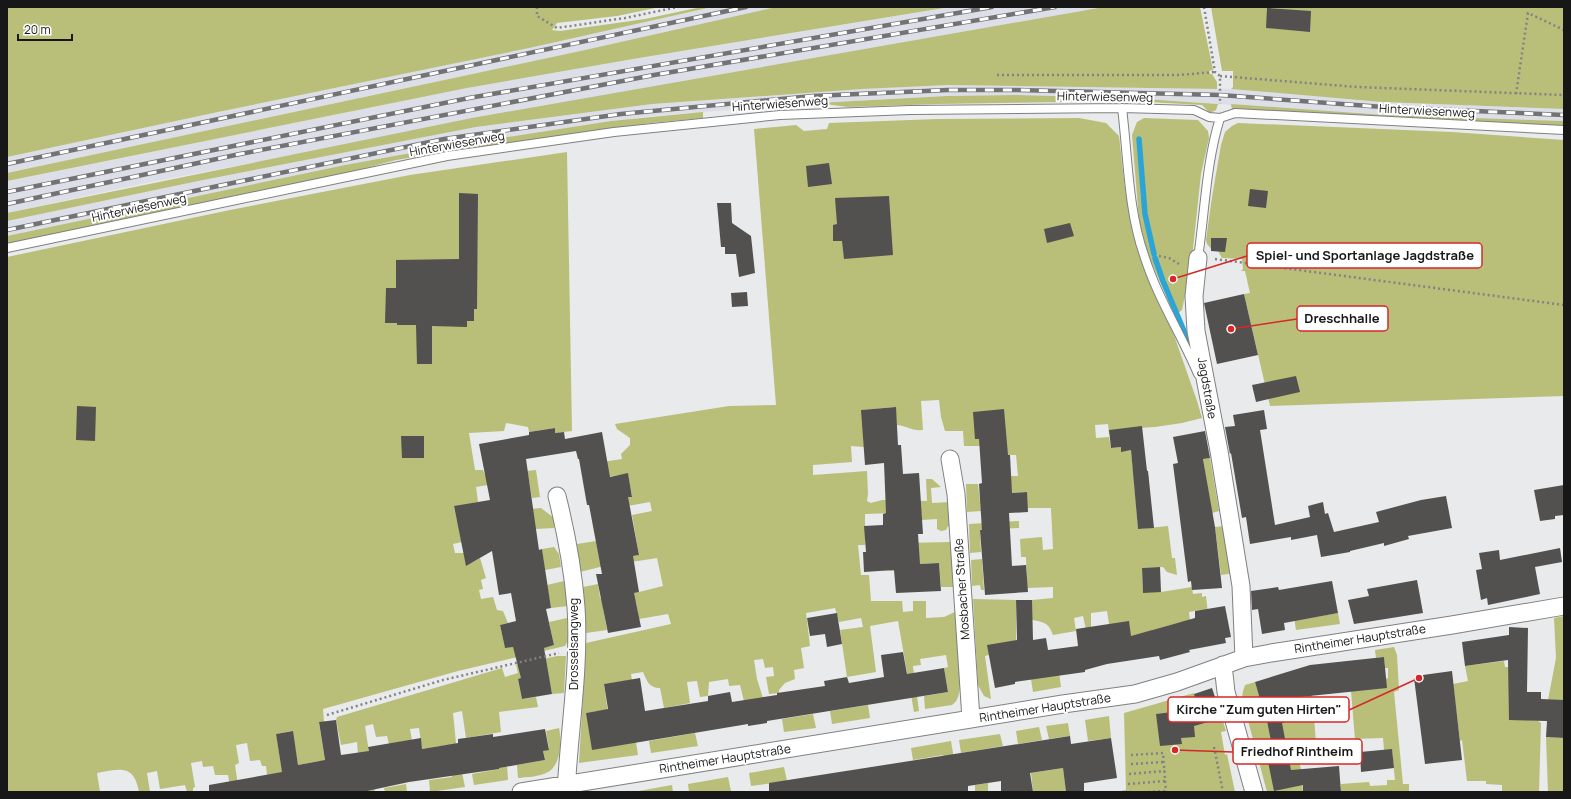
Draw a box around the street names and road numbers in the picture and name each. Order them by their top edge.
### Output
street label: Hinterwiesenweg [1057,87,1153,106]
street label: Hinterwiesenweg [731,92,829,115]
street label: Hinterwiesenweg [1378,99,1476,122]
street label: Hinterwiesenweg [408,127,506,160]
street label: Hinterwiesenweg [90,189,188,226]
street label: Jagdstraße [1194,356,1221,420]
street label: Mosbacher Straße [949,538,974,640]
street label: Drosselsangweg [565,598,582,690]
street label: Rintheimer Hauptstraße [1293,620,1427,657]
street label: Rintheimer Hauptstraße [978,689,1112,726]
street label: Rintheimer Hauptstraße [658,740,792,777]

